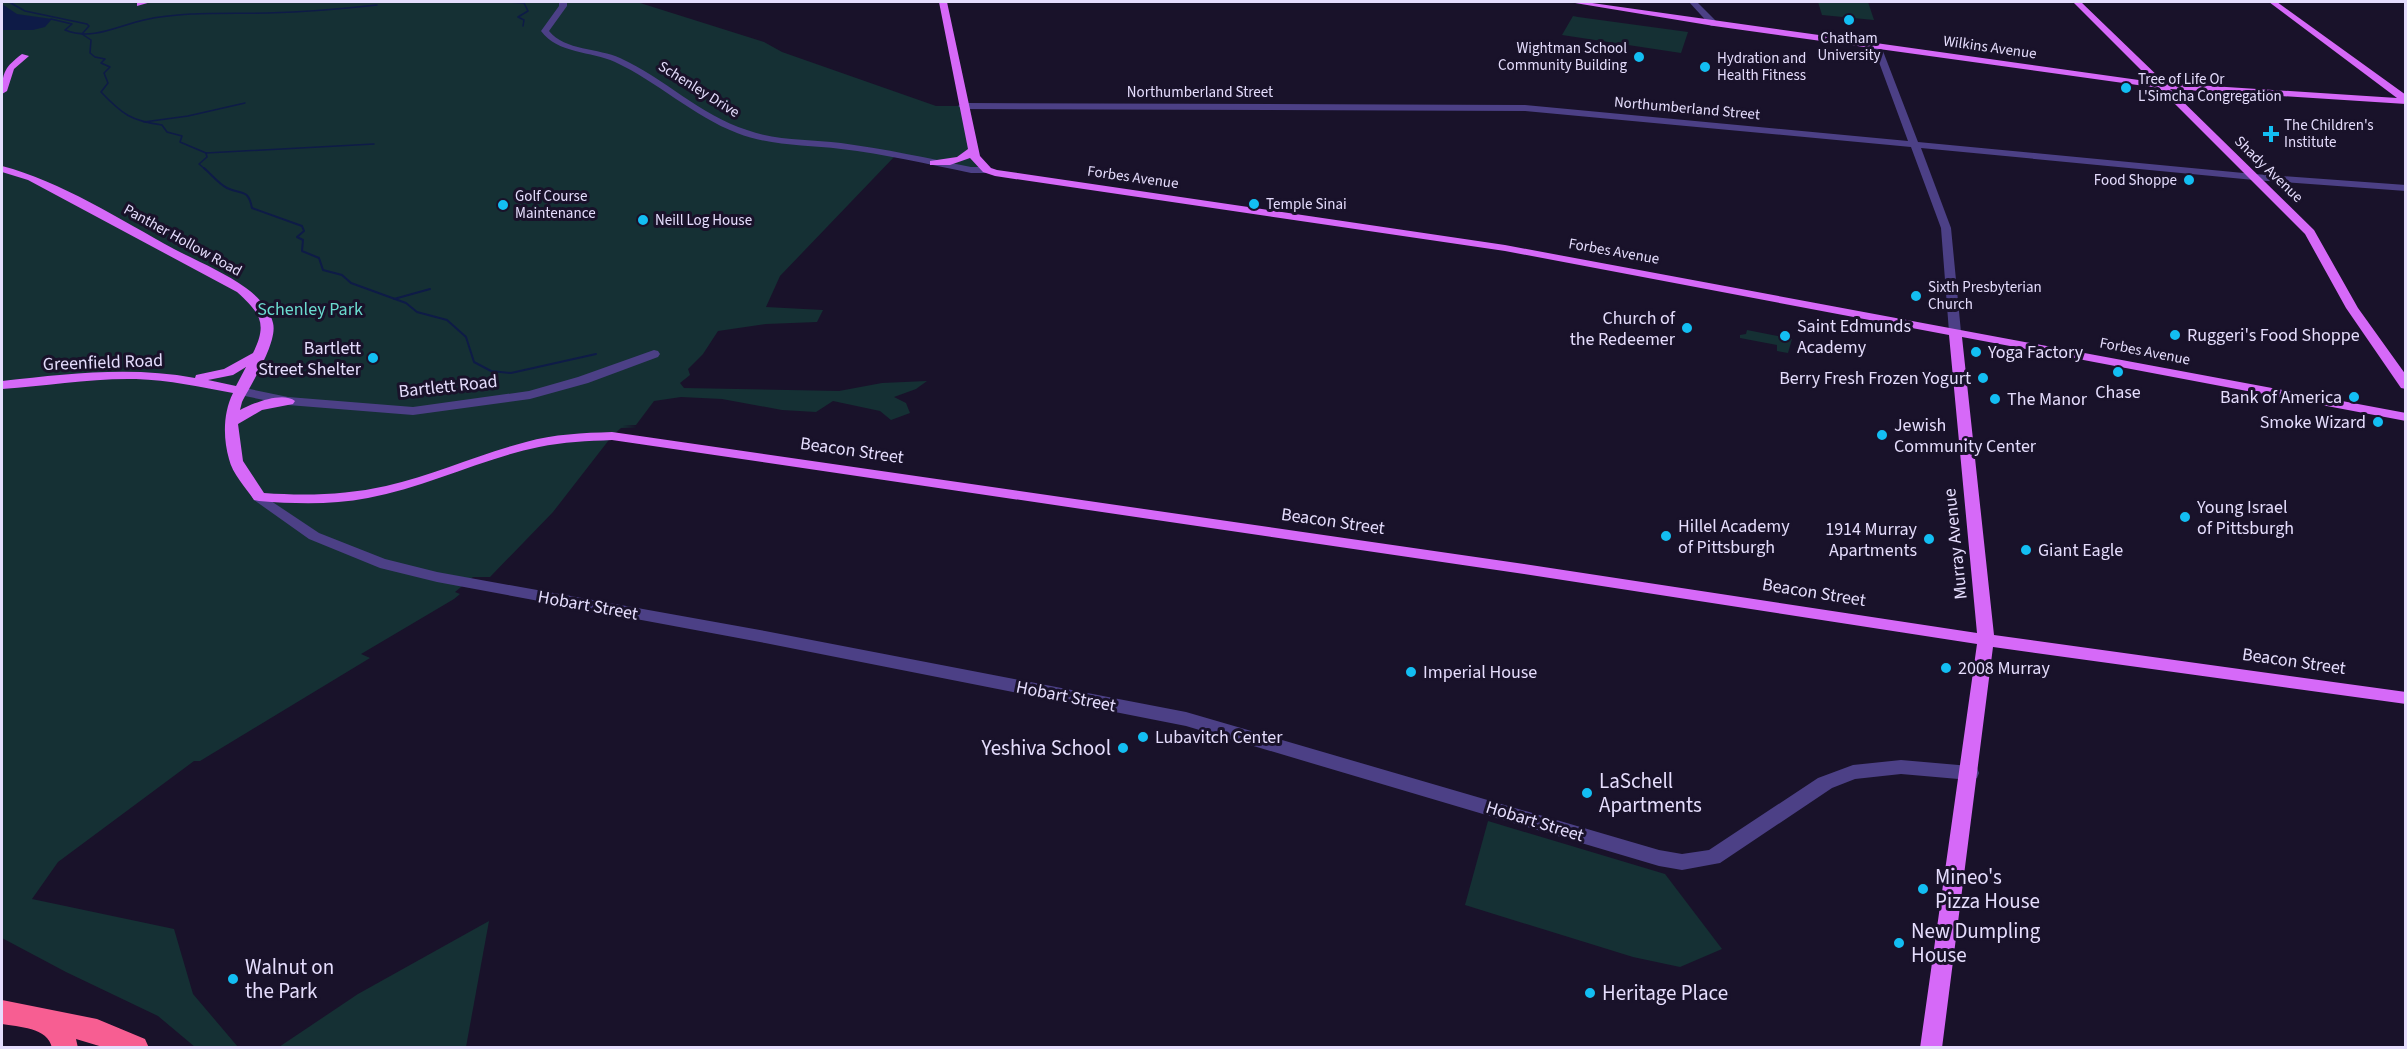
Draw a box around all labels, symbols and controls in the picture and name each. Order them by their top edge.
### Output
marker: Chatham University [1842,13,1856,27]
place label: Chatham University [1817,28,1881,66]
street label: Wilkins Avenue [1942,31,2038,64]
place label: Wightman School Community Building [1498,38,1627,76]
place label: Hydration and Health Fitness [1717,48,1806,86]
marker: Wightman School Community Building [1632,50,1646,64]
street label: Schenley Drive [654,56,744,123]
marker: Hydration and Health Fitness [1698,60,1712,74]
place label: Tree of Life Or L'Simcha Congregation [2138,69,2282,107]
marker: Tree of Life Or L'Simcha Congregation [2119,81,2133,95]
street label: Northumberland Street [1127,82,1273,103]
street label: Northumberland Street [1613,92,1761,125]
place label: The Children's Institute [2284,115,2374,153]
marker: The Children's Institute [2262,125,2280,143]
street label: Shady Avenue [2230,131,2308,208]
street label: Forbes Avenue [1086,161,1180,194]
place label: Food Shoppe [2094,170,2177,191]
marker: Food Shoppe [2182,173,2196,187]
place label: Golf Course Maintenance [515,186,596,224]
place label: Temple Sinai [1266,194,1347,215]
marker: Temple Sinai [1247,197,1261,211]
marker: Golf Course Maintenance [496,198,510,212]
street label: Panther Hollow Road [120,199,246,282]
place label: Neill Log House [655,210,752,231]
marker: Neill Log House [636,213,650,227]
street label: Forbes Avenue [1567,233,1661,270]
place label: Sixth Presbyterian Church [1928,277,2042,315]
marker: Sixth Presbyterian Church [1909,289,1923,303]
park label: Schenley Park [257,297,363,322]
place label: Church of the Redeemer [1570,306,1676,352]
place label: Saint Edmunds Academy [1797,314,1911,360]
marker: Church of the Redeemer [1680,321,1694,335]
place label: Ruggeri's Food Shoppe [2187,323,2360,348]
marker: Ruggeri's Food Shoppe [2168,328,2182,342]
marker: Saint Edmunds Academy [1778,329,1792,343]
street label: Forbes Avenue [2098,332,2192,371]
place label: Bartlett Street Shelter [258,336,362,382]
place label: Yoga Factory [1987,340,2084,365]
marker: Yoga Factory [1969,345,1983,359]
street label: Greenfield Road [42,348,164,377]
marker: Bartlett Street Shelter [366,351,380,365]
marker: Chase [2111,365,2125,379]
place label: Berry Fresh Frozen Yogurt [1779,366,1971,391]
street label: Bartlett Road [397,369,499,404]
marker: Berry Fresh Frozen Yogurt [1976,371,1990,385]
place label: Chase [2095,380,2141,405]
place label: Bank of America [2220,385,2342,410]
place label: The Manor [2007,387,2088,412]
marker: Bank of America [2347,390,2361,404]
marker: The Manor [1988,392,2002,406]
place label: Smoke Wizard [2260,410,2366,435]
place label: Jewish Community Center [1894,413,2037,459]
marker: Smoke Wizard [2371,415,2385,429]
marker: Jewish Community Center [1875,428,1889,442]
street label: Beacon Street [798,431,905,470]
street label: Murray Avenue [1937,487,1974,601]
place label: Young Israel of Pittsburgh [2196,495,2294,541]
street label: Beacon Street [1279,502,1386,541]
marker: Young Israel of Pittsburgh [2178,510,2192,524]
place label: Hillel Academy of Pittsburgh [1678,514,1790,560]
place label: 1914 Murray Apartments [1825,517,1918,563]
marker: Hillel Academy of Pittsburgh [1659,529,1673,543]
marker: 1914 Murray Apartments [1922,532,1936,546]
place label: Giant Eagle [2038,538,2123,563]
marker: Giant Eagle [2019,543,2033,557]
street label: Beacon Street [1760,572,1867,613]
street label: Hobart Street [536,584,640,627]
street label: Beacon Street [2240,642,2347,681]
place label: 2008 Murray [1958,656,2050,681]
place label: Imperial House [1423,660,1537,685]
marker: 2008 Murray [1939,661,1953,675]
marker: Imperial House [1404,665,1418,679]
street label: Hobart Street [1014,675,1118,718]
place label: Lubavitch Center [1155,725,1283,750]
marker: Lubavitch Center [1136,730,1150,744]
place label: Yeshiva School [981,733,1111,763]
marker: Yeshiva School [1116,741,1130,755]
place label: LaSchell Apartments [1599,766,1702,820]
marker: LaSchell Apartments [1580,786,1594,800]
street label: Hobart Street [1483,795,1587,848]
place label: Mineo's Pizza House [1935,862,2040,916]
marker: Mineo's Pizza House [1916,882,1930,896]
place label: New Dumpling House [1911,916,2041,970]
marker: New Dumpling House [1892,936,1906,950]
place label: Walnut on the Park [245,952,334,1006]
marker: Walnut on the Park [226,972,240,986]
place label: Heritage Place [1602,978,1728,1008]
marker: Heritage Place [1583,986,1597,1000]

